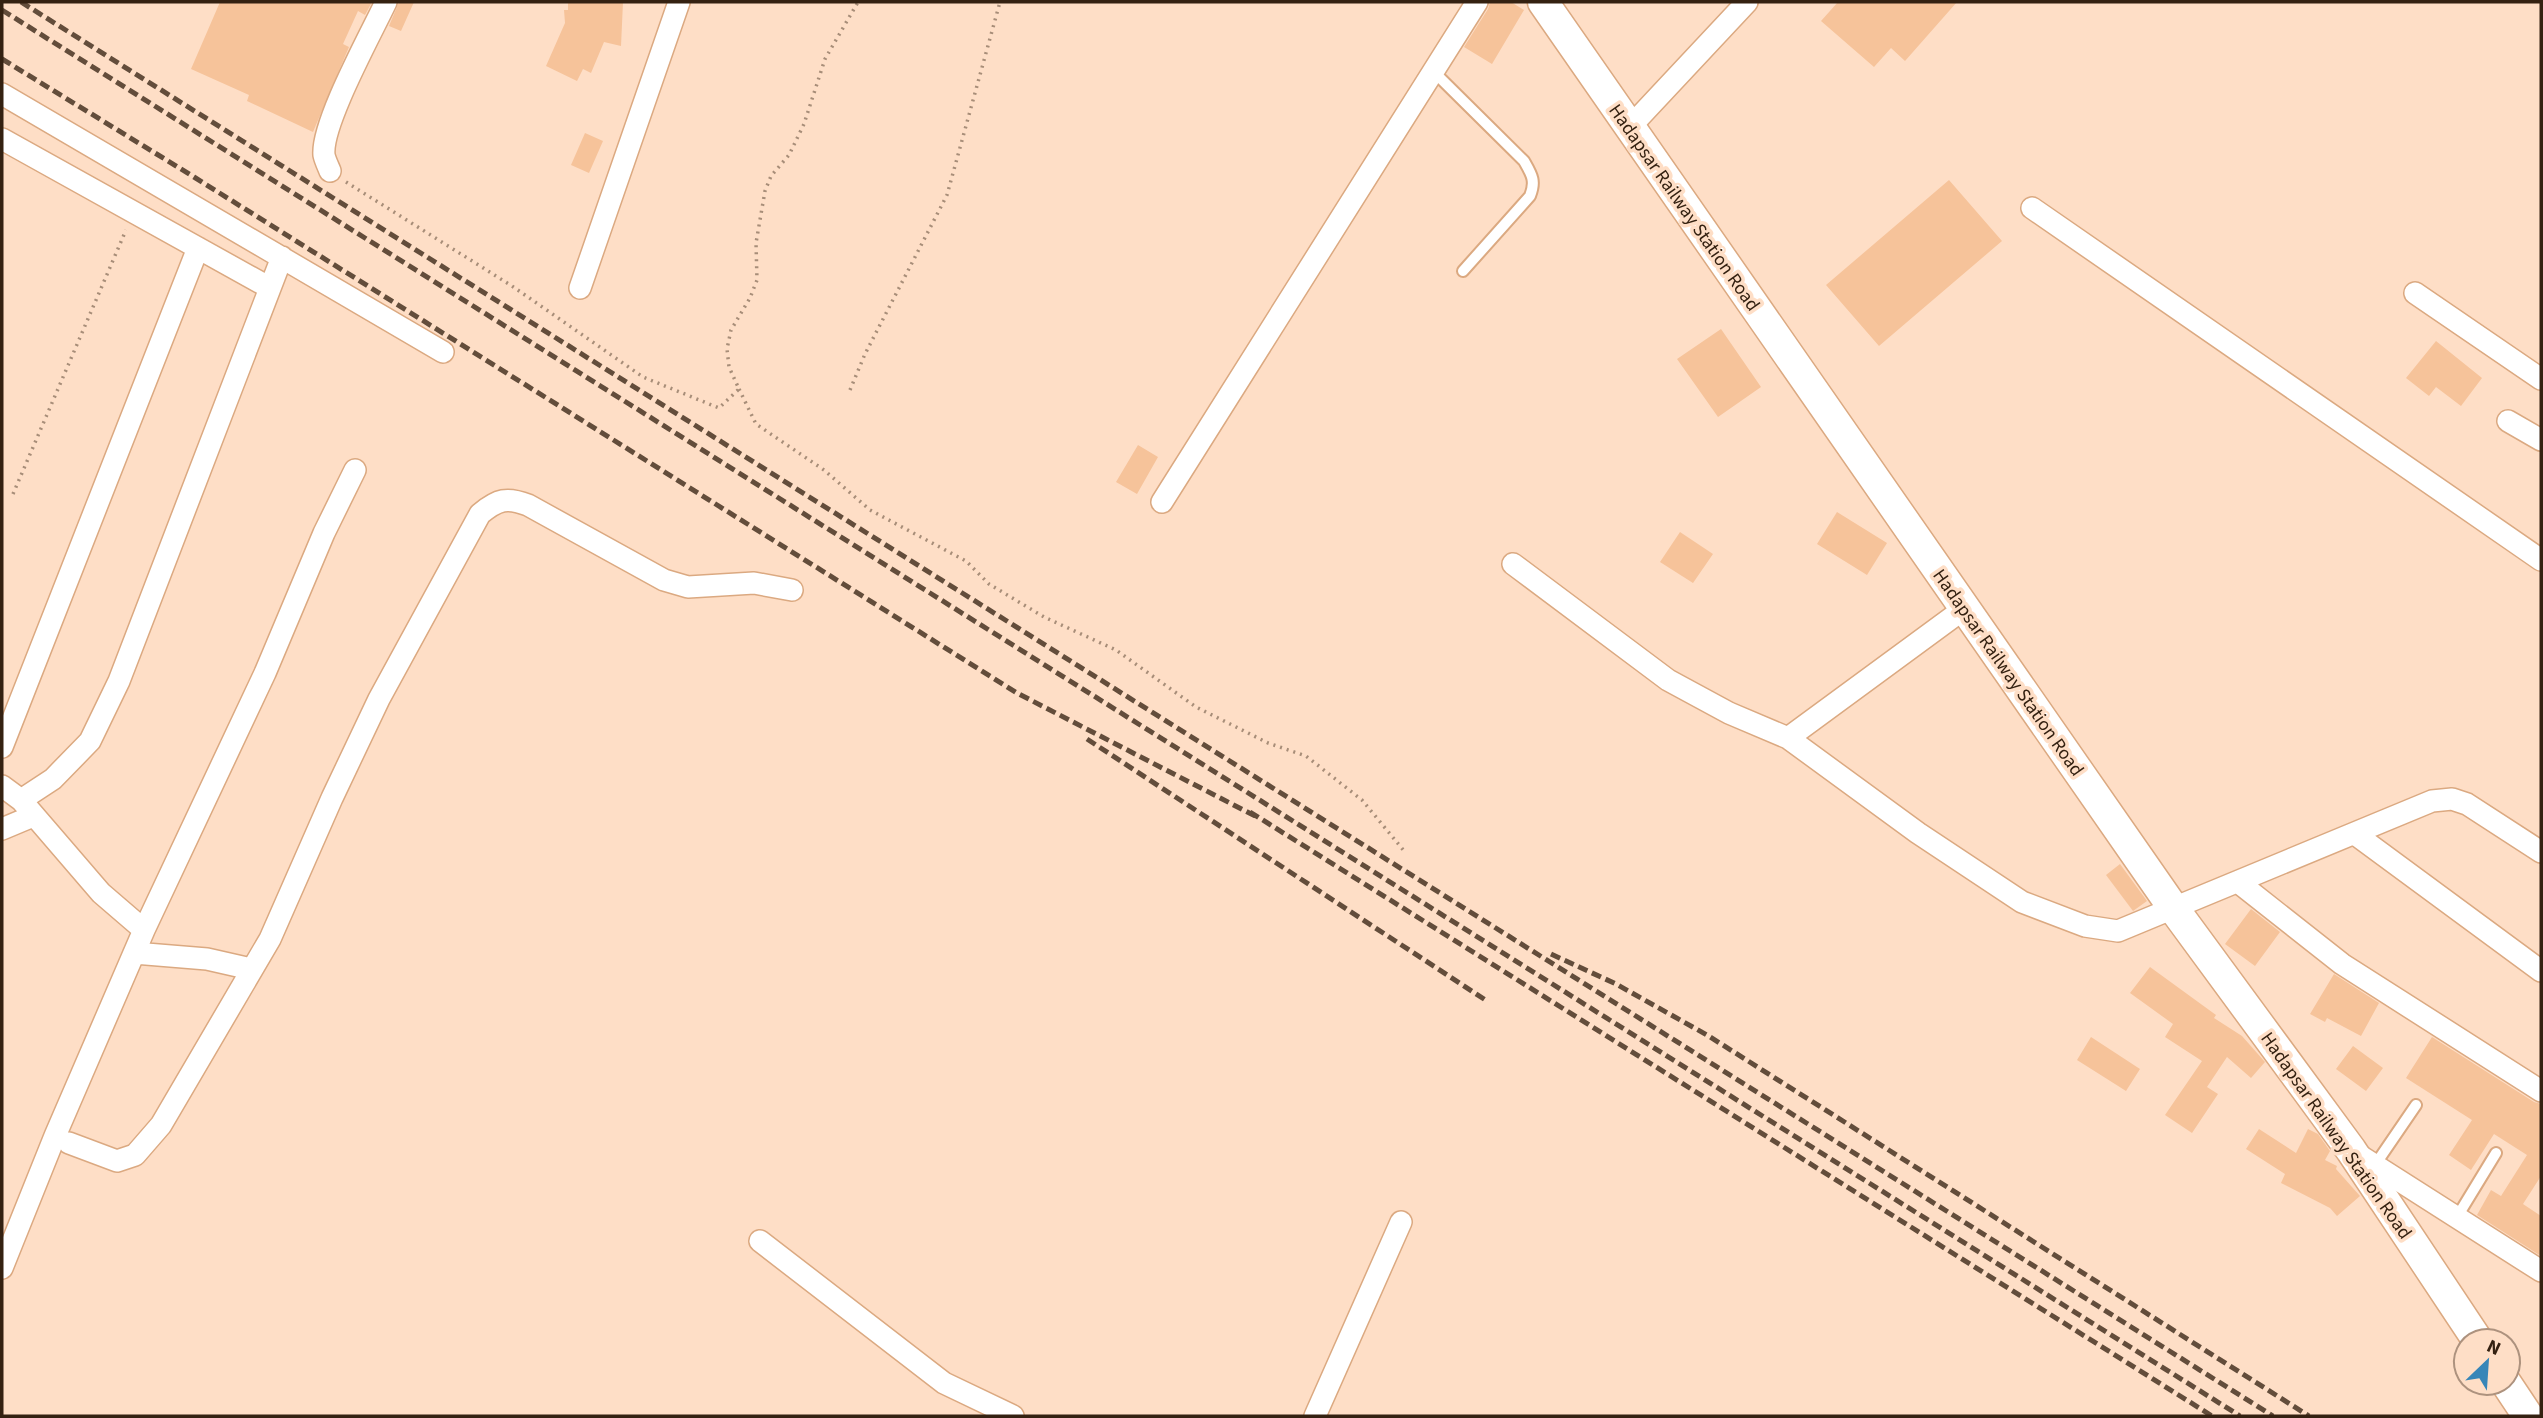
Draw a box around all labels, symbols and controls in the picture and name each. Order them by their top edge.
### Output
street label: Hadapsar Railway Station Road [1602,99,1766,317]
street label: Hadapsar Railway Station Road [1926,564,2090,782]
street label: Hadapsar Railway Station Road [2254,1027,2418,1245]
north arrow [2452,1327,2522,1397]
text: N [2482,1333,2505,1363]

